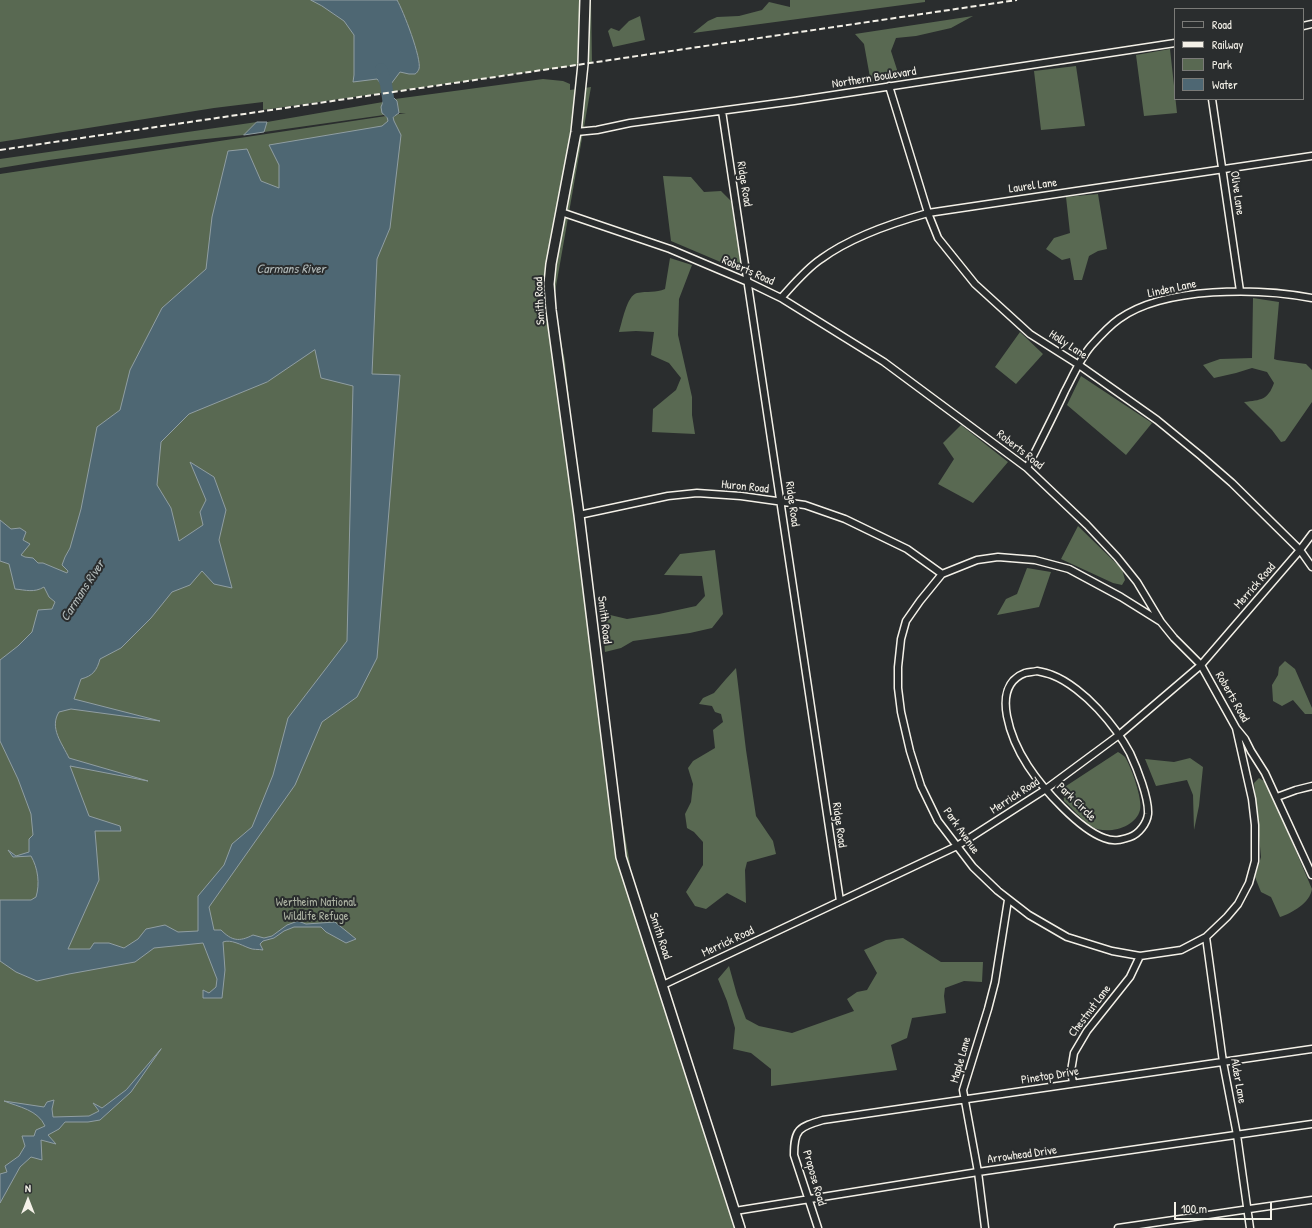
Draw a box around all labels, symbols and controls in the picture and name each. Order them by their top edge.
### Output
legend [1174,8,1304,100]
text: Road [1212,16,1232,33]
text: Railway [1212,36,1243,53]
text: Park [1212,56,1232,73]
street label: Northern Boulevard [831,64,917,92]
text: Water [1212,76,1238,93]
street label: Ridge Road [733,160,755,208]
street label: Olive Lane [1227,170,1247,216]
street label: Laurel Lane [1008,175,1058,197]
street label: Roberts Road [720,253,776,289]
water label: Carmans River [256,262,326,278]
street label: Smith Road [532,277,548,325]
street label: Linden Lane [1146,277,1198,301]
street label: Holly Lane [1046,327,1090,363]
street label: Roberts Road [994,427,1046,473]
street label: Huron Road [721,477,769,497]
street label: Ridge Road [782,481,802,527]
water label: Carmans River [58,558,108,624]
street label: Merrick Road [1231,560,1279,612]
street label: Smith Road [594,595,614,645]
street label: Roberts Road [1212,669,1252,725]
street label: Merrick Road [988,775,1042,817]
street label: Park Circle [1053,780,1099,824]
street label: Ridge Road [829,802,849,848]
street label: Park Avenue [940,805,982,857]
park label: Wertheim National Wildlife Refuge [276,896,356,924]
street label: Smith Road [646,911,674,961]
street label: Merrick Road [700,924,756,960]
street label: Chestnut Lane [1066,982,1114,1040]
street label: Maple Lane [948,1035,974,1085]
street label: Alder Lane [1227,1057,1249,1105]
street label: Pinetop Drive [1020,1064,1080,1088]
street label: Arrowhead Drive [986,1143,1058,1167]
street label: Propose Road [799,1149,829,1207]
north arrow [8,1180,48,1220]
text: N [25,1181,31,1195]
scale bar [1176,1194,1274,1220]
text: 100 m [1181,1200,1207,1217]

